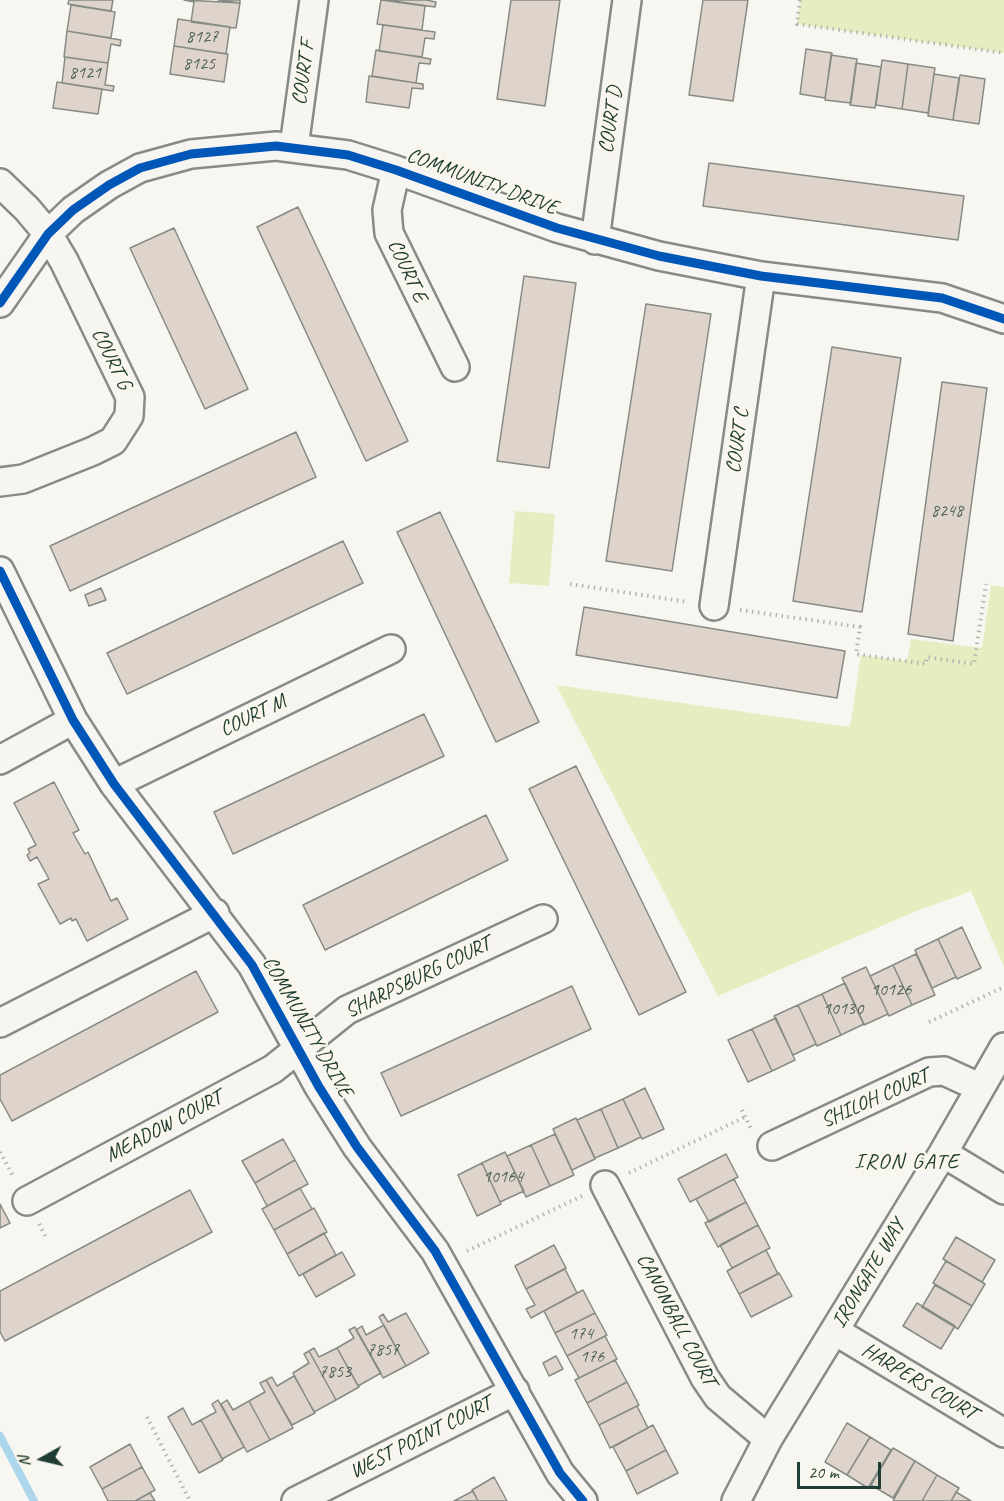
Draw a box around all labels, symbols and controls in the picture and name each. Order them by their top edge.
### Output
house number: 8127 [186,26,218,48]
street label: COURT F [287,39,321,107]
house number: 8125 [183,53,215,75]
house number: 8121 [69,62,101,84]
street label: COURT D [594,85,628,155]
street label: COMMUNITY DRIVE [403,143,561,221]
street label: COURT E [382,236,432,306]
street label: COURT G [85,324,137,394]
street label: COURT C [721,407,755,475]
house number: 8248 [931,500,963,522]
street label: COURT M [216,689,290,743]
street label: SHARPSBURG COURT [341,932,495,1024]
street label: COMMUNITY DRIVE [256,952,358,1102]
house number: 10126 [871,979,911,1001]
house number: 10130 [823,998,863,1020]
street label: SHILOH COURT [817,1064,933,1134]
street label: MEADOW COURT [101,1086,227,1168]
district label: IRON GATE [854,1149,960,1175]
house number: 10164 [483,1166,523,1188]
street label: IRONGATE WAY [827,1215,911,1333]
street label: CANONBALL COURT [630,1249,722,1391]
house number: 174 [569,1323,593,1345]
street label: HARPERS COURT [857,1338,981,1426]
house number: 7857 [367,1339,399,1361]
house number: 176 [580,1346,604,1368]
house number: 7853 [319,1361,351,1383]
street label: WEST POINT COURT [346,1391,496,1485]
north arrow [12,1429,72,1489]
scale bar [800,1450,884,1488]
text: N [14,1455,35,1468]
text: 20 m [808,1461,839,1483]

